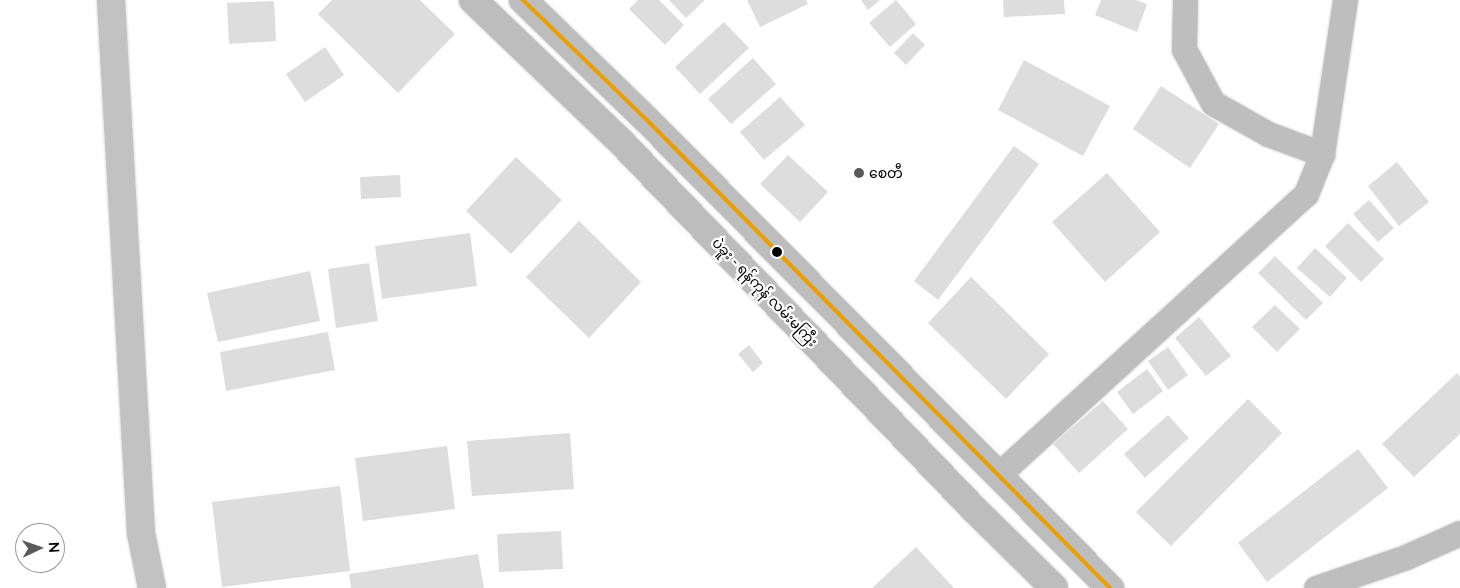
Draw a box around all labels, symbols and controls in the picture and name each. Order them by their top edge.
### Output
place label: စေတီ [869,165,903,181]
marker: စေတီ [853,167,865,179]
street label: ပဲခူး - ရန်ကုန် လမ်းမကြီး [709,234,821,350]
unlabelled marker [772,247,782,257]
north arrow [15,523,65,573]
text: N [46,541,63,553]

